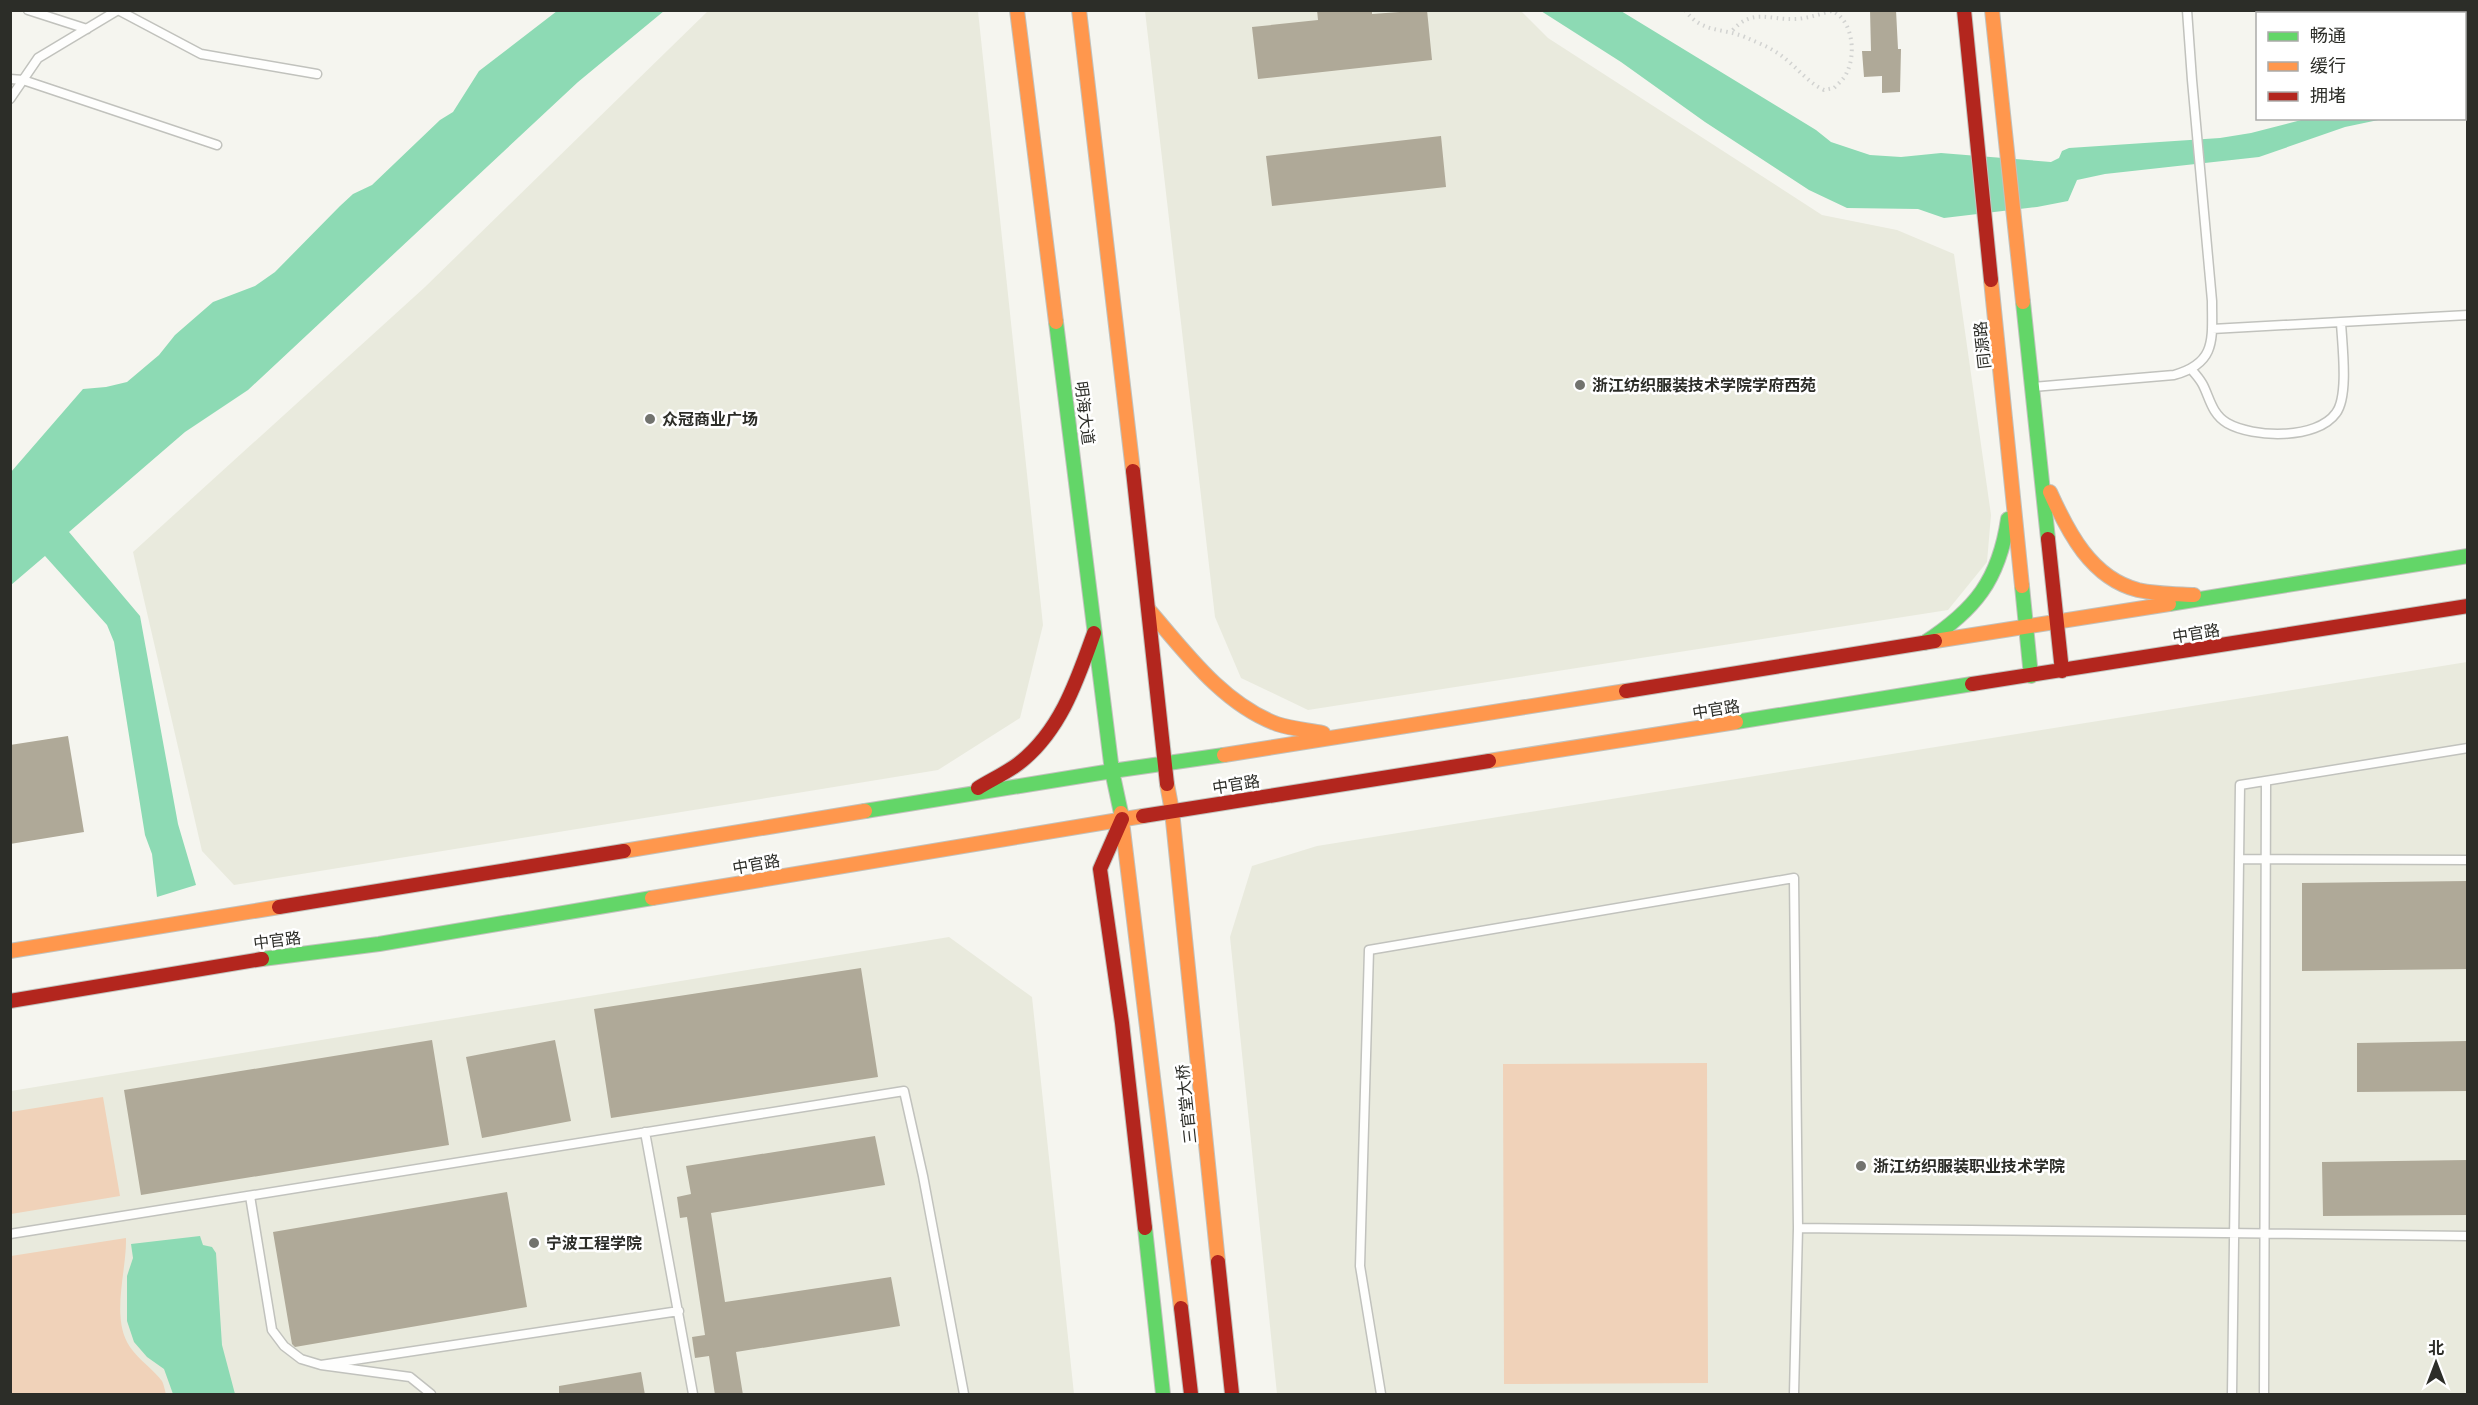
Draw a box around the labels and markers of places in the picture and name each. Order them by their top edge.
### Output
place label: 浙江纺织服装技术学院学府西苑 [1592,376,1816,394]
marker: 浙江纺织服装技术学院学府西苑 [1573,378,1587,392]
place label: 众冠商业广场 [662,410,758,428]
marker: 众冠商业广场 [643,412,657,426]
place label: 浙江纺织服装职业技术学院 [1873,1157,2065,1175]
marker: 浙江纺织服装职业技术学院 [1854,1159,1868,1173]
place label: 宁波工程学院 [546,1234,642,1252]
marker: 宁波工程学院 [527,1236,541,1250]

